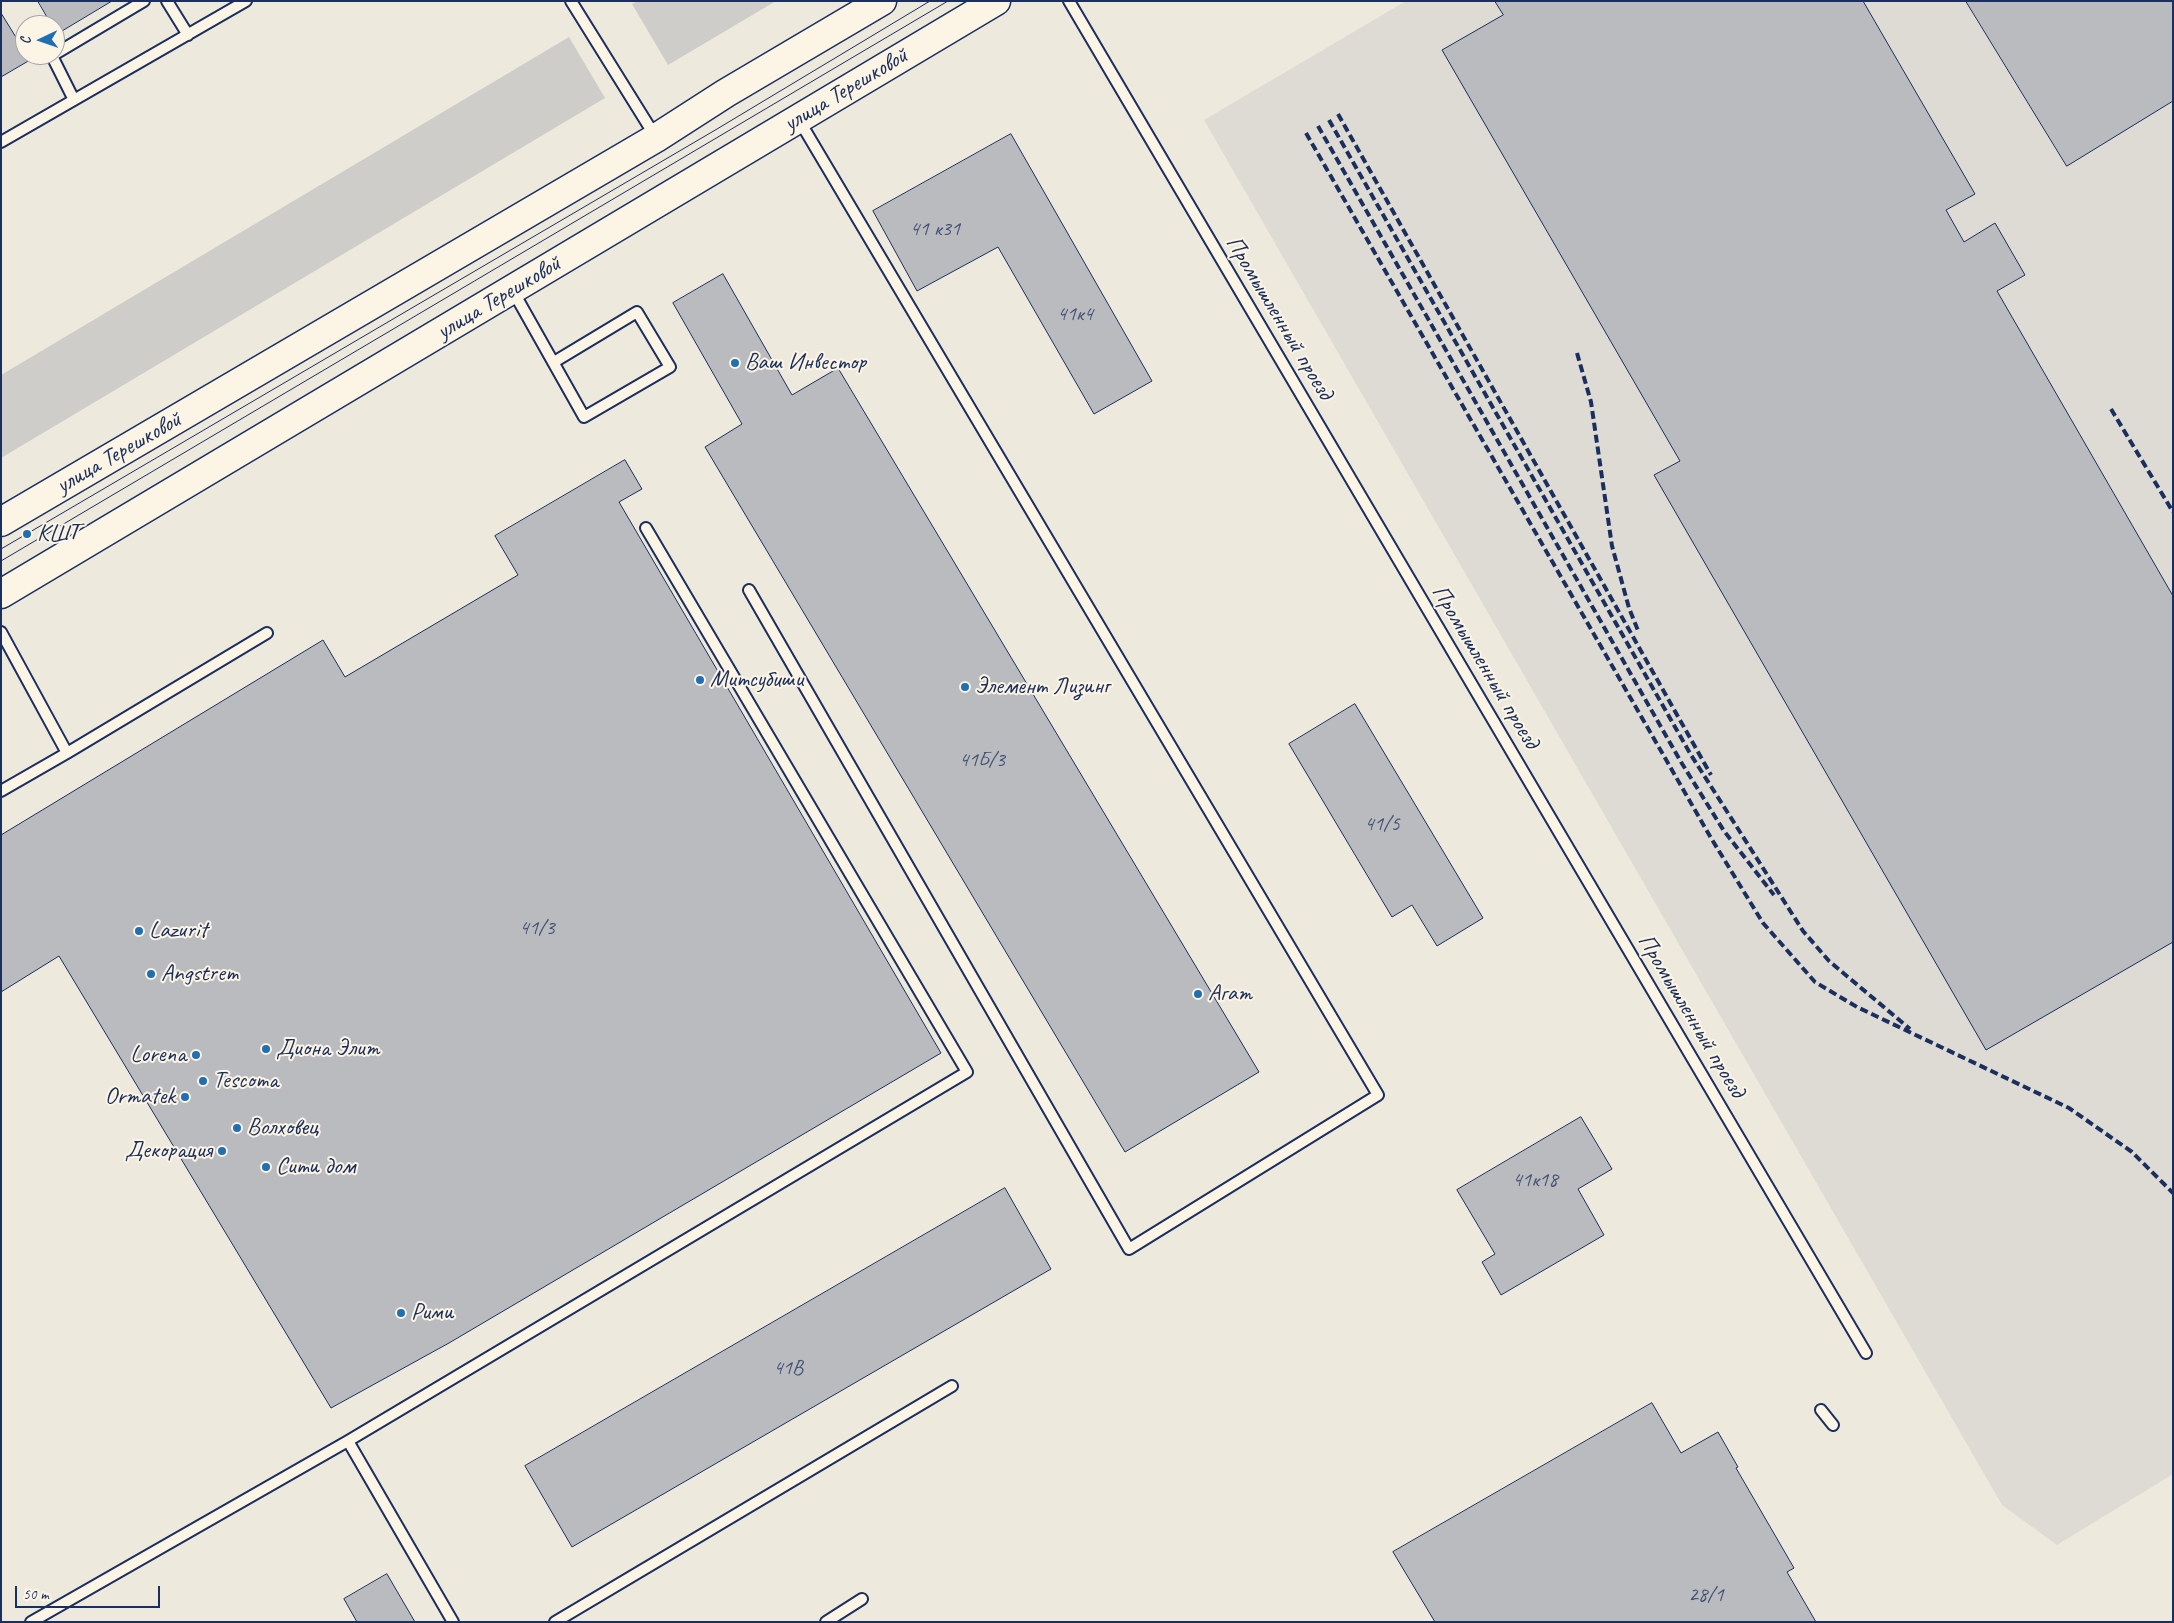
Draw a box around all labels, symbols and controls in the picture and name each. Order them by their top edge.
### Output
north arrow [15,15,65,65]
text: С [17,37,34,45]
street label: улица Терешковой [779,42,913,138]
house number: 41 к31 [910,216,960,242]
street label: Промышленный проезд [1219,231,1339,405]
street label: улица Терешковой [432,250,566,346]
house number: 41к4 [1057,301,1093,327]
place label: Ваш Инвестор [745,349,866,377]
marker: Ваш Инвестор [729,357,741,369]
street label: улица Терешковой [51,406,187,500]
place label: КШТ [37,520,79,548]
marker: КШТ [21,528,33,540]
street label: Промышленный проезд [1425,580,1545,754]
place label: Митсубиши [710,666,803,694]
place label: Элемент Лизинг [975,673,1109,701]
marker: Митсубиши [694,674,706,686]
marker: Элемент Лизинг [959,681,971,693]
house number: 41Б/3 [959,747,1005,773]
house number: 41/5 [1364,811,1400,837]
house number: 41/3 [519,915,555,941]
place label: Lazurit [149,917,207,945]
marker: Lazurit [133,925,145,937]
street label: Промышленный проезд [1631,929,1751,1103]
place label: Angstrem [161,960,238,988]
marker: Angstrem [145,968,157,980]
place label: Агат [1208,980,1252,1008]
marker: Агат [1192,988,1204,1000]
place label: Диона Элит [276,1035,379,1063]
place label: Lorena [130,1041,186,1069]
marker: Диона Элит [260,1043,272,1055]
marker: Lorena [190,1049,202,1061]
place label: Tescoma [213,1067,278,1095]
marker: Tescoma [197,1075,209,1087]
place label: Ormatek [105,1083,175,1111]
marker: Ormatek [179,1091,191,1103]
place label: Волховец [247,1114,318,1142]
marker: Волховец [231,1122,243,1134]
place label: Декорация [125,1137,212,1165]
marker: Декорация [216,1145,228,1157]
place label: Сити дом [276,1153,355,1181]
marker: Сити дом [260,1161,272,1173]
house number: 41к18 [1512,1167,1558,1193]
place label: Рими [411,1299,453,1327]
marker: Рими [395,1307,407,1319]
house number: 41В [773,1355,803,1381]
scale bar [18,1576,162,1608]
house number: 28/1 [1688,1582,1724,1608]
text: 50 m [23,1585,49,1604]

